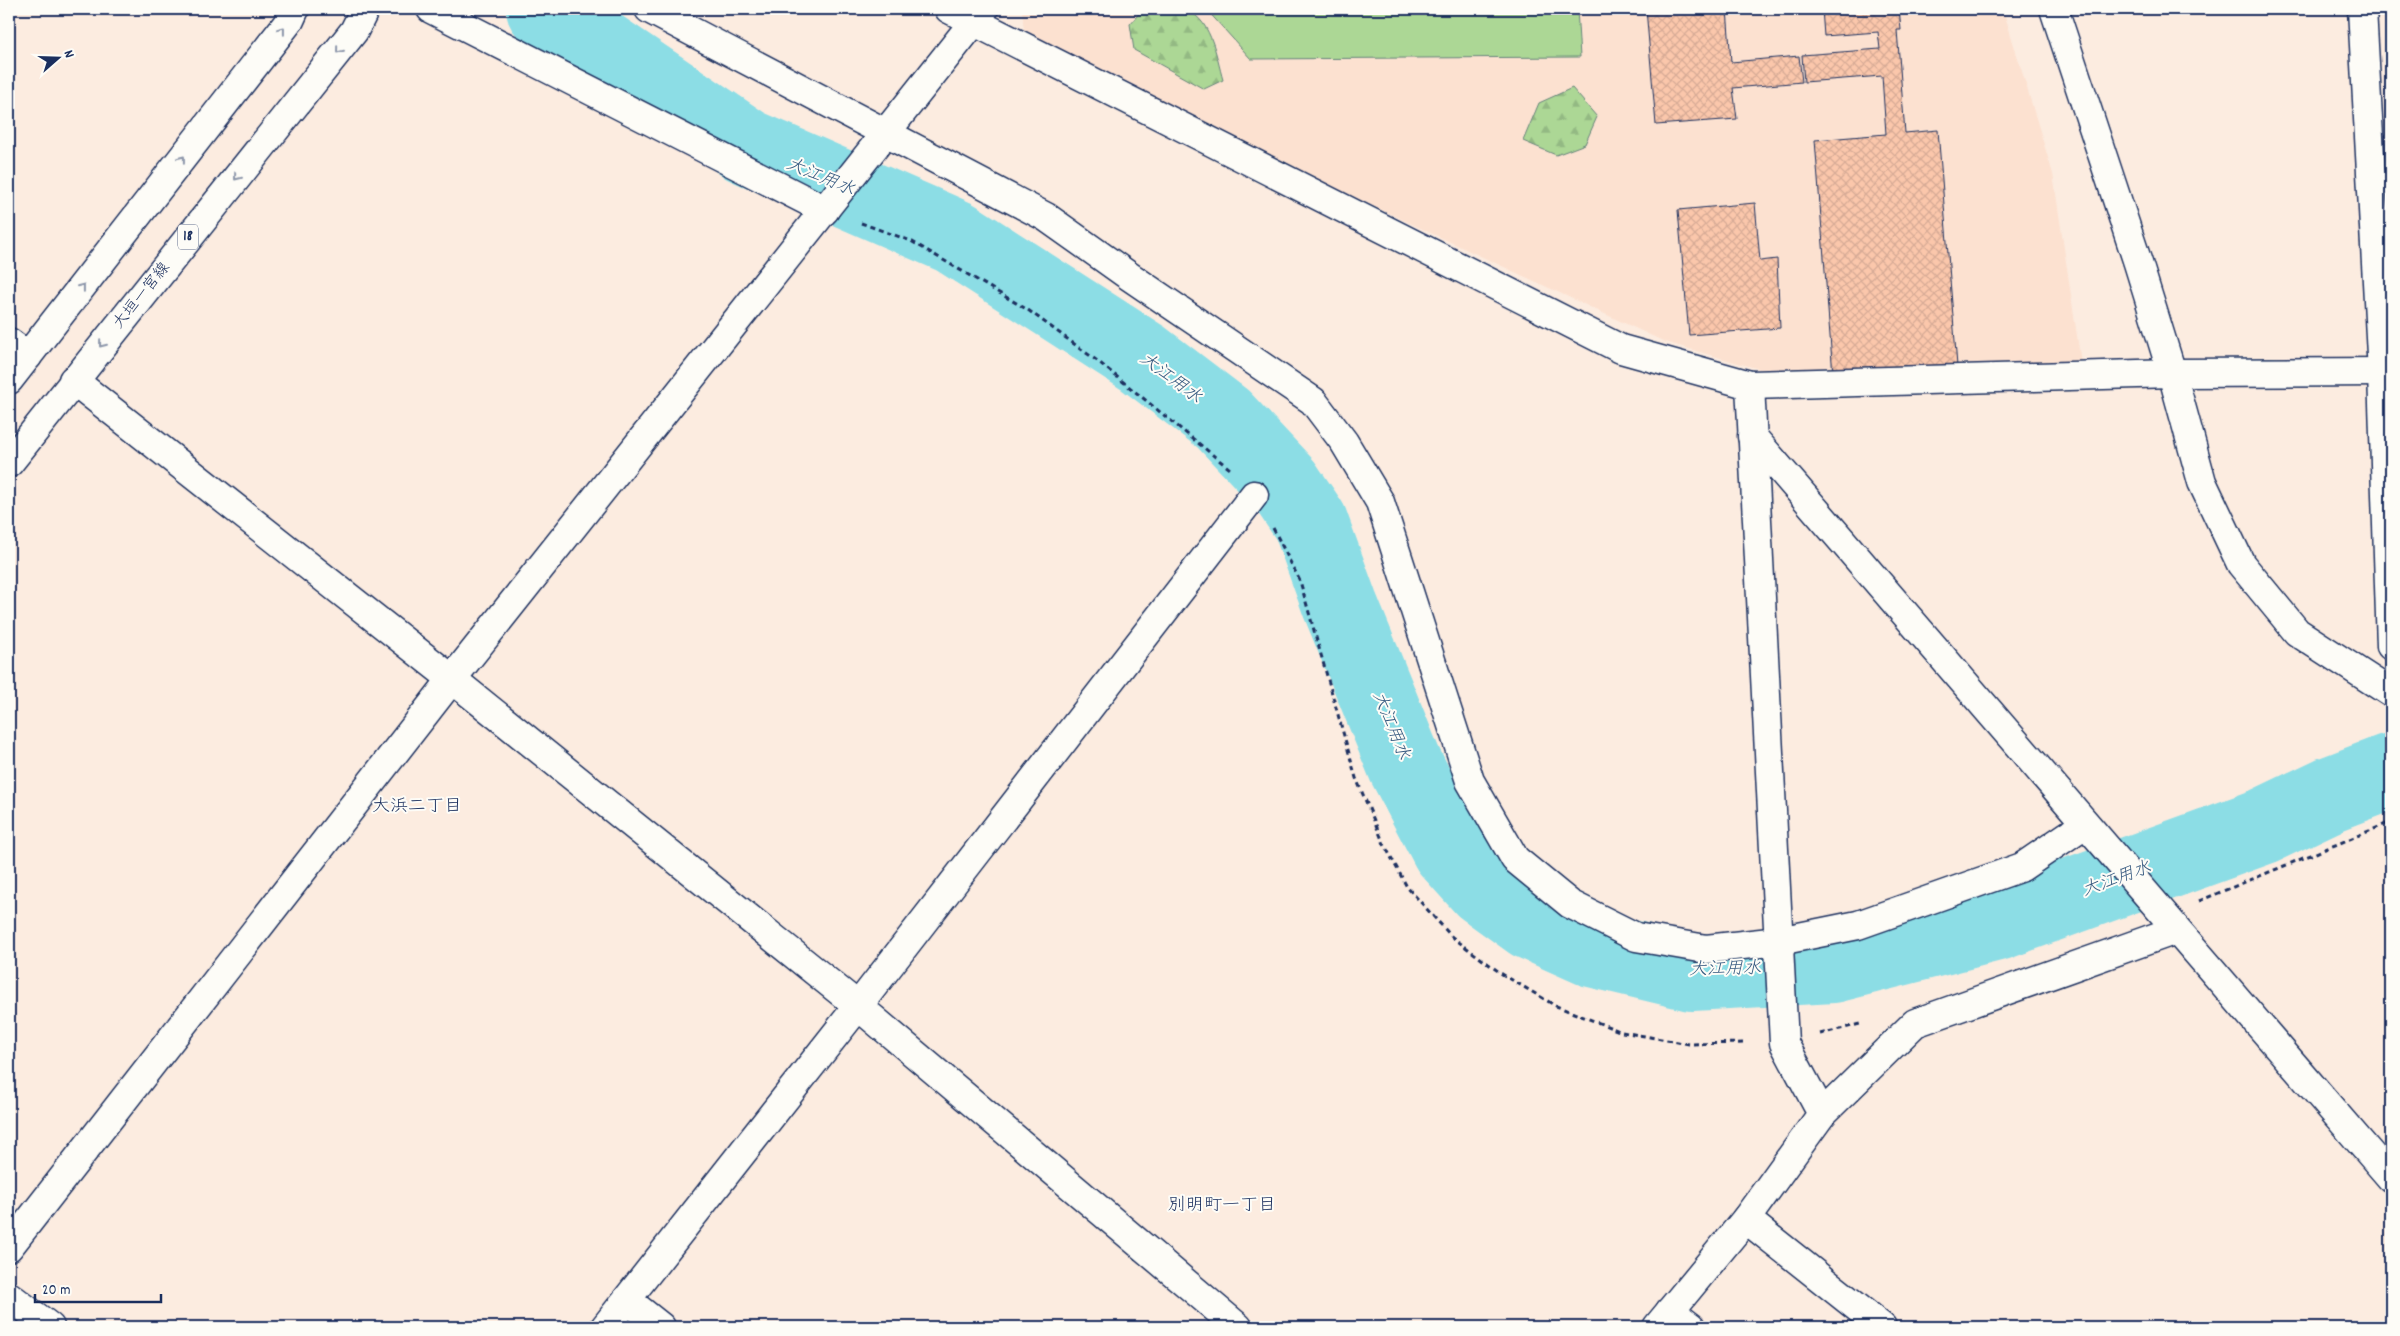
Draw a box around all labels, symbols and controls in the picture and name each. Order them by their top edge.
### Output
one-way arrow [276,27,285,36]
north arrow [32,32,82,82]
one-way arrow [336,44,344,53]
text: N [58,48,79,61]
water label: 大江用水 [782,152,858,204]
one-way arrow [176,155,185,164]
one-way arrow [234,171,243,180]
road number: 18 [178,224,198,250]
street label: 大垣一宮線 [108,258,176,334]
one-way arrow [76,283,85,292]
one-way arrow [100,338,108,347]
water label: 大江用水 [1134,347,1206,411]
water label: 大江用水 [1365,688,1415,764]
district label: 大浜二丁目 [372,795,462,820]
water label: 大江用水 [2079,856,2155,904]
water label: 大江用水 [1689,957,1761,983]
district label: 別明町一丁目 [1168,1194,1276,1219]
scale bar [35,1271,161,1303]
text: 20 m [42,1280,70,1302]

